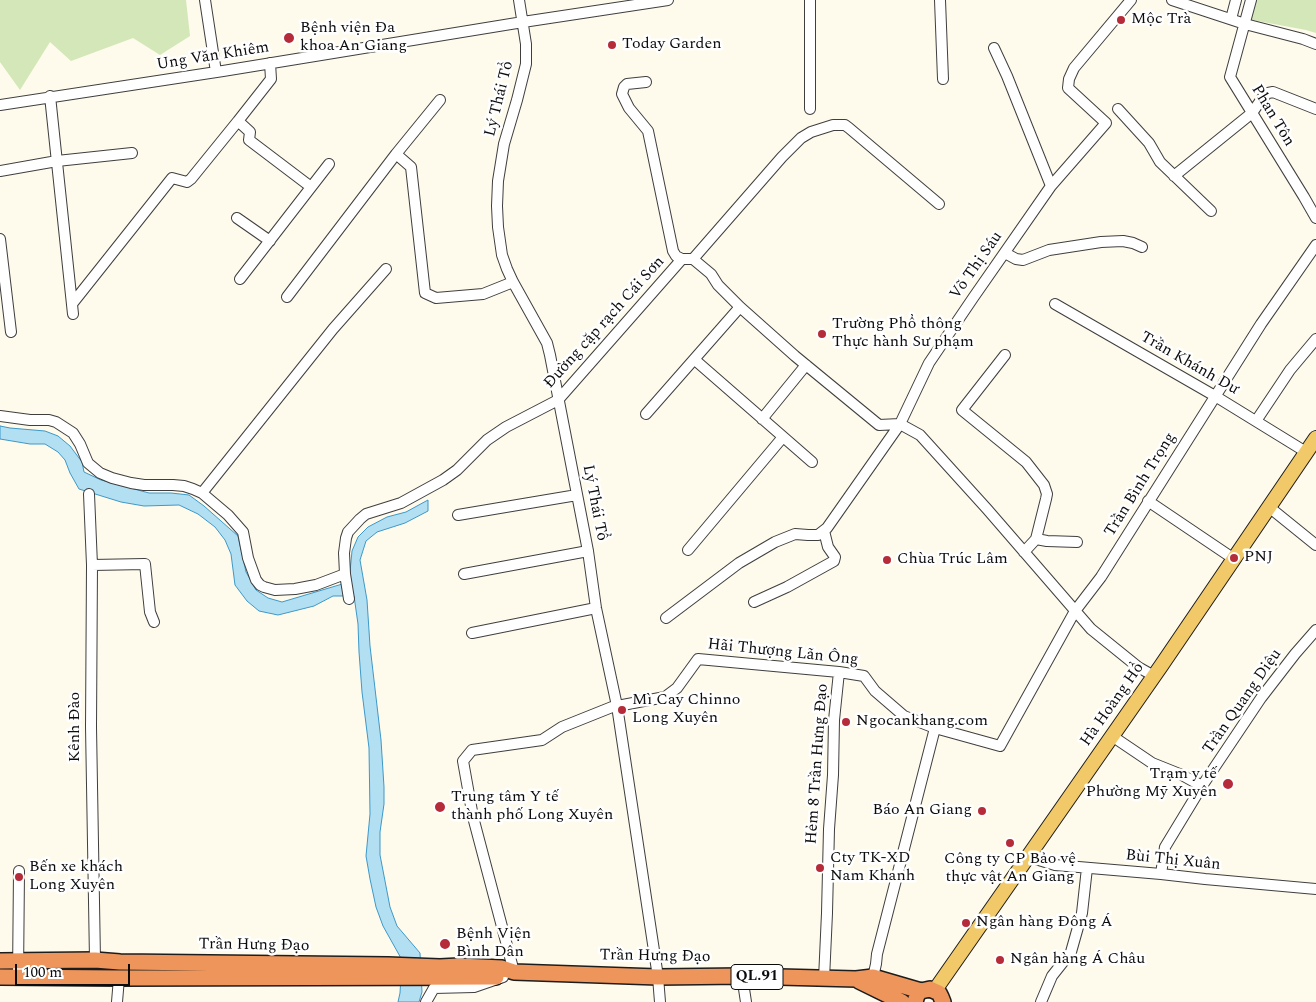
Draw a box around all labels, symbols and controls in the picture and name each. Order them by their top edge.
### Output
place label: Mộc Trà [1131,10,1191,30]
marker: Mộc Trà [1115,14,1127,26]
place label: Bệnh viện Đa khoa An Giang [300,19,407,57]
marker: Bệnh viện Đa khoa An Giang [282,31,296,45]
place label: Today Garden [622,35,722,55]
street label: Ung Văn Khiêm [155,39,271,75]
marker: Today Garden [606,39,618,51]
street label: Lý Thái Tổ [481,59,519,139]
street label: Phan Tôn [1246,82,1298,150]
street label: Võ Thị Sáu [947,228,1007,304]
street label: Đường cặp rạch Cái Sơn [541,253,669,393]
place label: Trường Phổ thông Thực hành Sư phạm [832,315,974,353]
marker: Trường Phổ thông Thực hành Sư phạm [816,328,828,340]
street label: Trần Khánh Dư [1136,328,1242,400]
street label: Trần Bình Trọng [1101,429,1181,541]
street label: Lý Thái Tổ [577,463,611,543]
place label: PNJ [1244,548,1273,568]
place label: Chùa Trúc Lâm [897,550,1008,570]
marker: PNJ [1228,552,1240,564]
marker: Chùa Trúc Lâm [881,554,893,566]
street label: Hãi Thượng Lãn Ông [707,636,859,670]
street label: Trần Quang Diệu [1200,646,1286,758]
street label: Hà Hoàng Hổ [1077,659,1149,751]
street label: Hẻm 8 Trần Hưng Đạo [803,683,833,845]
place label: Mì Cay Chinno Long Xuyên [632,691,741,729]
street label: Kênh Đào [66,692,86,762]
marker: Mì Cay Chinno Long Xuyên [616,704,628,716]
place label: Ngocankhang.com [856,712,988,732]
marker: Ngocankhang.com [840,716,852,728]
place label: Trạm y tế Phường Mỹ Xuyên [1086,765,1217,803]
marker: Trạm y tế Phường Mỹ Xuyên [1221,777,1235,791]
place label: Trung tâm Y tế thành phố Long Xuyên [451,788,613,826]
marker: Trung tâm Y tế thành phố Long Xuyên [433,800,447,814]
place label: Báo An Giang [873,801,972,821]
marker: Báo An Giang [976,805,988,817]
marker: Công ty CP Bảo vệ thực vật An Giang [1004,837,1016,849]
street label: Bùi Thị Xuân [1125,846,1221,876]
place label: Cty TK-XD Nam Khanh [830,849,915,887]
place label: Công ty CP Bảo vệ thực vật An Giang [944,850,1076,888]
place label: Bến xe khách Long Xuyên [29,858,123,896]
marker: Cty TK-XD Nam Khanh [814,862,826,874]
marker: Bến xe khách Long Xuyên [13,871,25,883]
place label: Ngân hàng Đông Á [976,913,1113,933]
marker: Ngân hàng Đông Á [960,917,972,929]
place label: Bệnh Viện Bình Dân [456,925,531,963]
street label: Trần Hưng Đạo [198,935,310,957]
marker: Bệnh Viện Bình Dân [438,937,452,951]
street label: Trần Hưng Đạo [599,946,711,968]
place label: Ngân hàng Á Châu [1010,950,1145,970]
scale bar [18,954,132,986]
marker: Ngân hàng Á Châu [994,954,1006,966]
text: 100 m [23,961,62,984]
road number: QL.91 [731,964,783,990]

